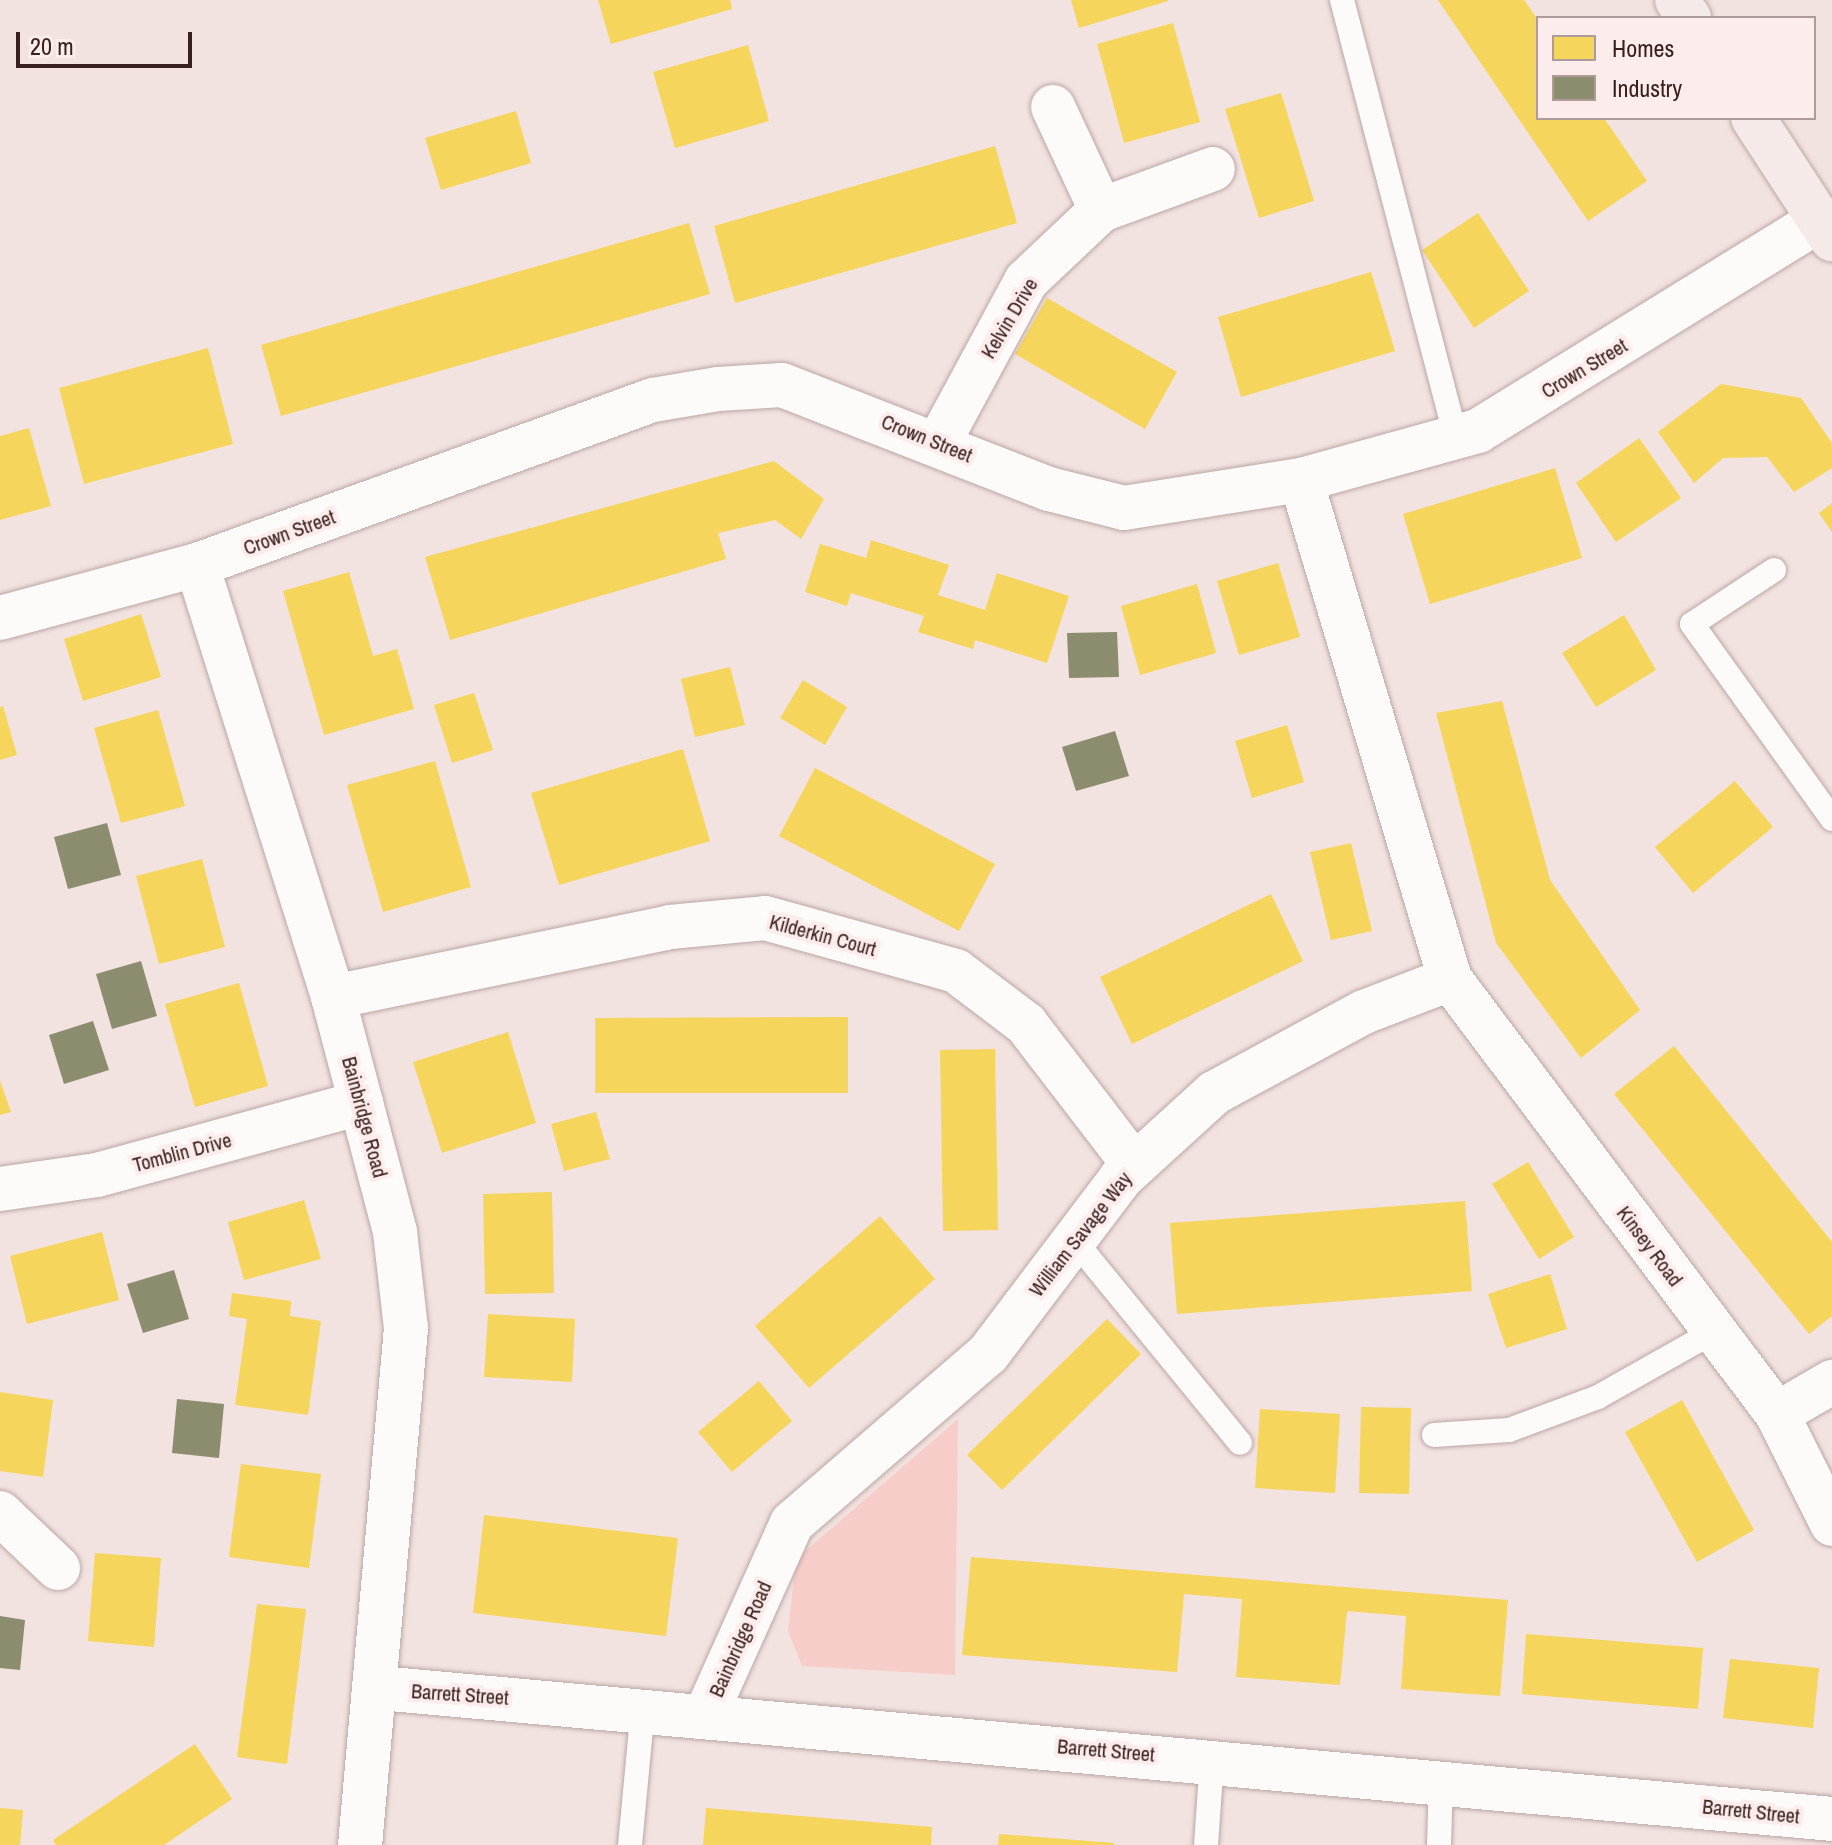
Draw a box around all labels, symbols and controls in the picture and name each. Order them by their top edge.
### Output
scale bar [20,16,196,66]
legend [1536,16,1816,120]
text: 20 m [30,30,74,62]
text: Homes [1612,32,1674,64]
text: Industry [1612,72,1682,104]
street label: Kelvin Drive [976,274,1042,362]
street label: Crown Street [1537,333,1631,403]
street label: Crown Street [878,409,976,467]
street label: Crown Street [240,504,338,560]
street label: Kilderkin Court [767,909,879,961]
street label: Bainbridge Road [337,1054,393,1180]
street label: Tomblin Drive [130,1127,234,1177]
street label: William Savage Way [1024,1167,1136,1301]
street label: Kinsey Road [1612,1201,1688,1291]
street label: Bainbridge Road [704,1577,776,1701]
street label: Barrett Street [411,1679,509,1709]
street label: Barrett Street [1056,1734,1156,1766]
street label: Barrett Street [1701,1794,1801,1828]

